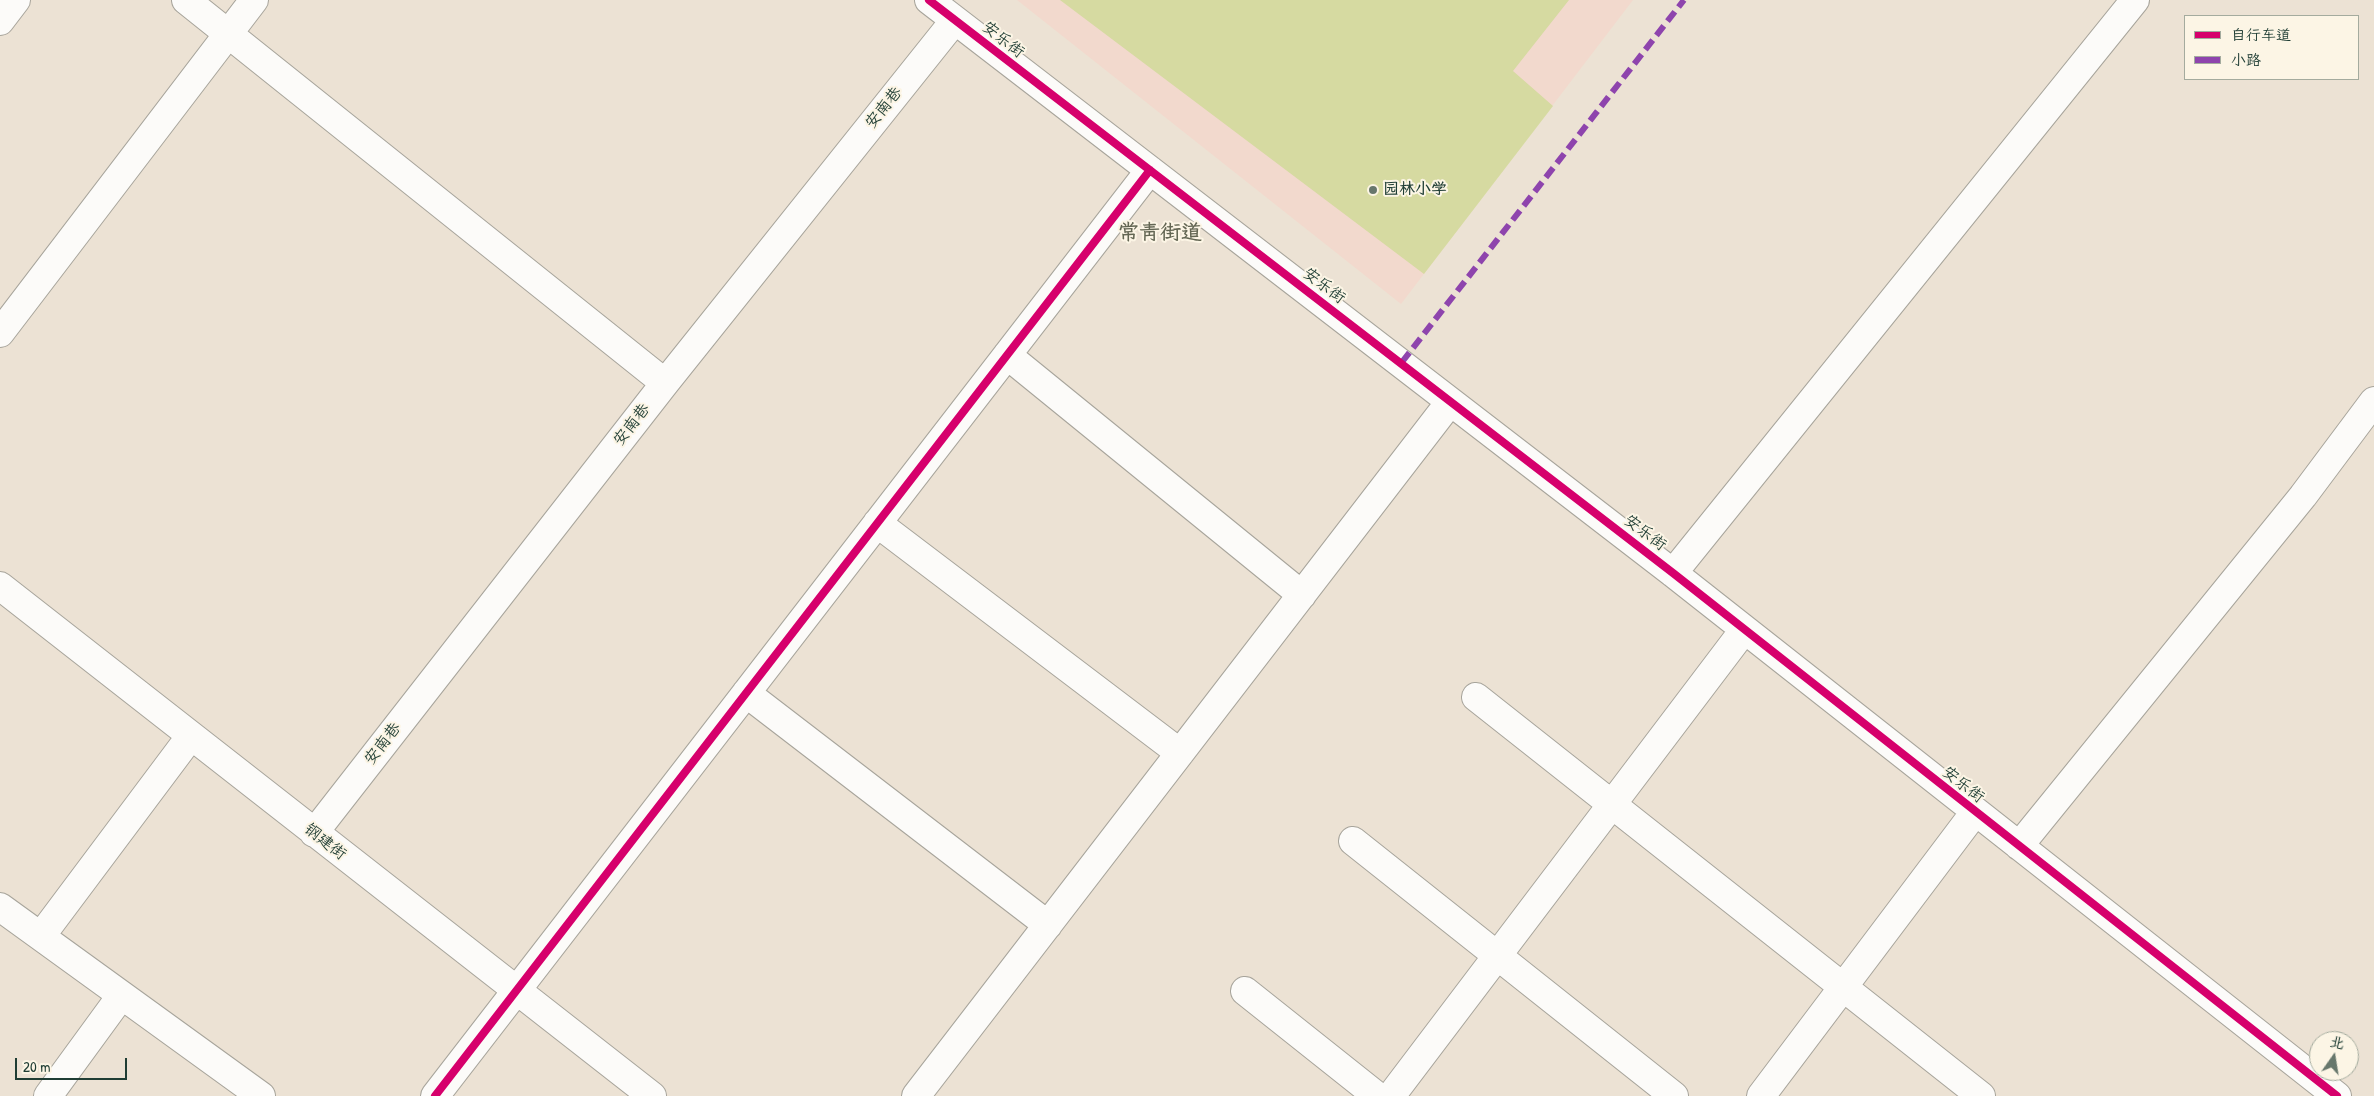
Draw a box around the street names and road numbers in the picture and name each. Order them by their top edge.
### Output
street label: 安乐街 [978,18,1028,62]
street label: 安南巷 [861,83,907,133]
street label: 安乐街 [1299,264,1349,308]
street label: 安南巷 [610,400,654,450]
street label: 安乐街 [1620,511,1670,555]
street label: 安南巷 [361,719,405,769]
street label: 安乐街 [1938,763,1988,807]
street label: 钢建街 [300,820,350,864]

